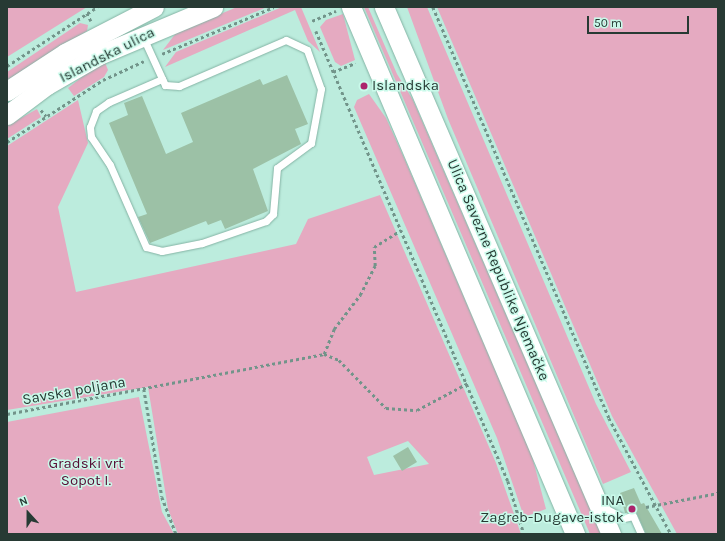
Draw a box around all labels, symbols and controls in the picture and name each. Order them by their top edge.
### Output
scale bar [589,8,691,34]
text: 50 m [594,16,622,30]
street label: Islandska ulica [56,23,158,87]
place label: Islandska [372,77,439,95]
marker: Islandska [359,81,369,91]
street label: Ulica Savezne Republike Njemačke [443,157,553,383]
street label: Savska poljana [21,373,127,409]
park label: Gradski vrt Sopot I. [48,454,124,489]
place label: INA Zagreb-Dugave-istok [480,491,624,526]
north arrow [8,493,48,533]
text: N [18,494,30,509]
marker: INA Zagreb-Dugave-istok [627,504,637,514]

